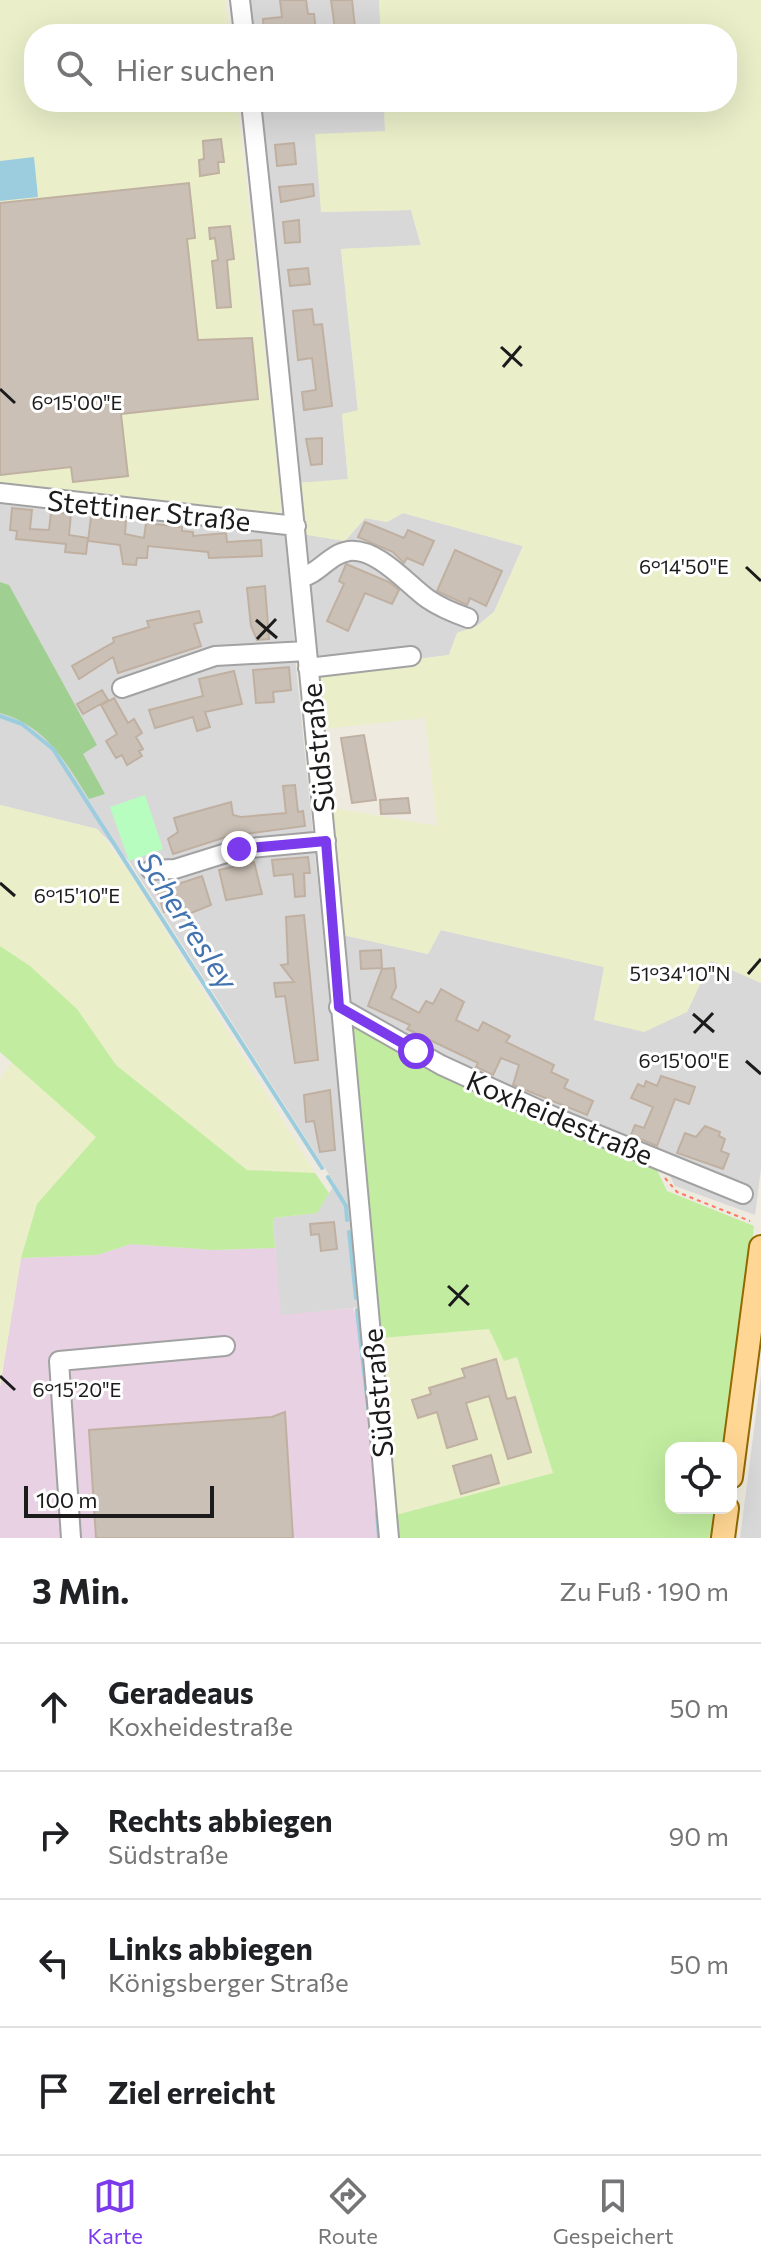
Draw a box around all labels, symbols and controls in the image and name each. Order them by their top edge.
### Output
search box [24,24,737,112]
icon: search [52,46,96,90]
text: Hier suchen [116,50,275,87]
text: 6°15'00"E [32,390,123,414]
street label: Stettiner Straße [46,482,252,538]
text: 6°14'50"E [639,554,729,578]
street label: Südstraße [293,682,341,814]
route end [221,831,257,867]
water label: Scherresley [131,844,248,997]
text: 6°15'10"E [34,883,120,907]
text: 51°34'10"N [629,961,731,985]
route start [398,1033,434,1069]
text: 6°15'00"E [639,1048,730,1072]
street label: Koxheidestraße [462,1062,658,1172]
street label: Südstraße [354,1327,400,1459]
text: 6°15'20"E [33,1377,121,1401]
map controls [665,1442,737,1514]
button: locate [665,1442,737,1514]
scale bar [24,1482,214,1518]
text: 100 m [36,1486,98,1513]
text: 3 Min. [32,1569,129,1611]
text: Zu Fuß · 190 m [560,1575,729,1606]
text: Geradeaus [108,1673,254,1710]
icon: ahead [32,1685,76,1729]
text: 50 m [669,1692,729,1723]
text: Koxheidestraße [108,1710,293,1741]
text: Rechts abbiegen [108,1801,333,1838]
icon: right [32,1813,76,1857]
text: 90 m [669,1820,729,1851]
text: Südstraße [108,1838,228,1869]
text: Links abbiegen [108,1929,313,1966]
icon: left [32,1941,76,1985]
text: 50 m [669,1948,729,1979]
text: Königsberger Straße [108,1966,349,1997]
icon: arrive [32,2069,76,2113]
text: Ziel erreicht [108,2073,276,2110]
tab: Karte [87,2174,143,2249]
tab: Route [318,2174,378,2249]
tab: Gespeichert [553,2174,674,2249]

